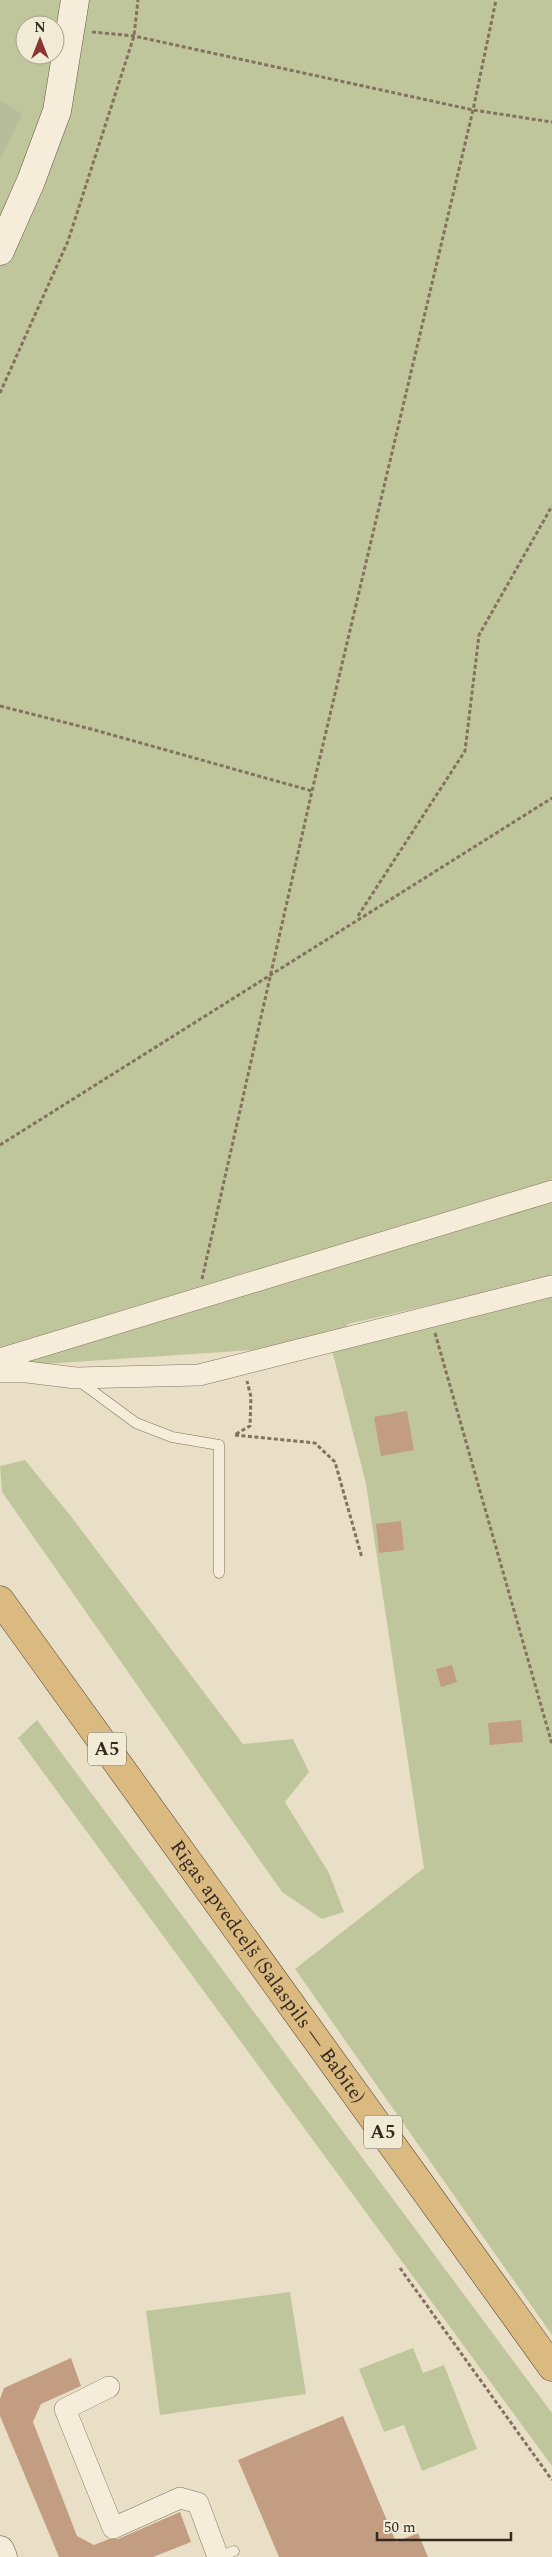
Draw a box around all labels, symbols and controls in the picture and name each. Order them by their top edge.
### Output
north arrow [15,15,65,65]
text: N [34,17,46,38]
road number: A5 [88,1732,126,1766]
street label: Rīgas apvedceļš (Salaspils — Babīte) [162,1834,373,2110]
road number: A5 [364,2116,402,2148]
scale bar [377,2510,511,2542]
text: 50 m [384,2516,416,2539]

